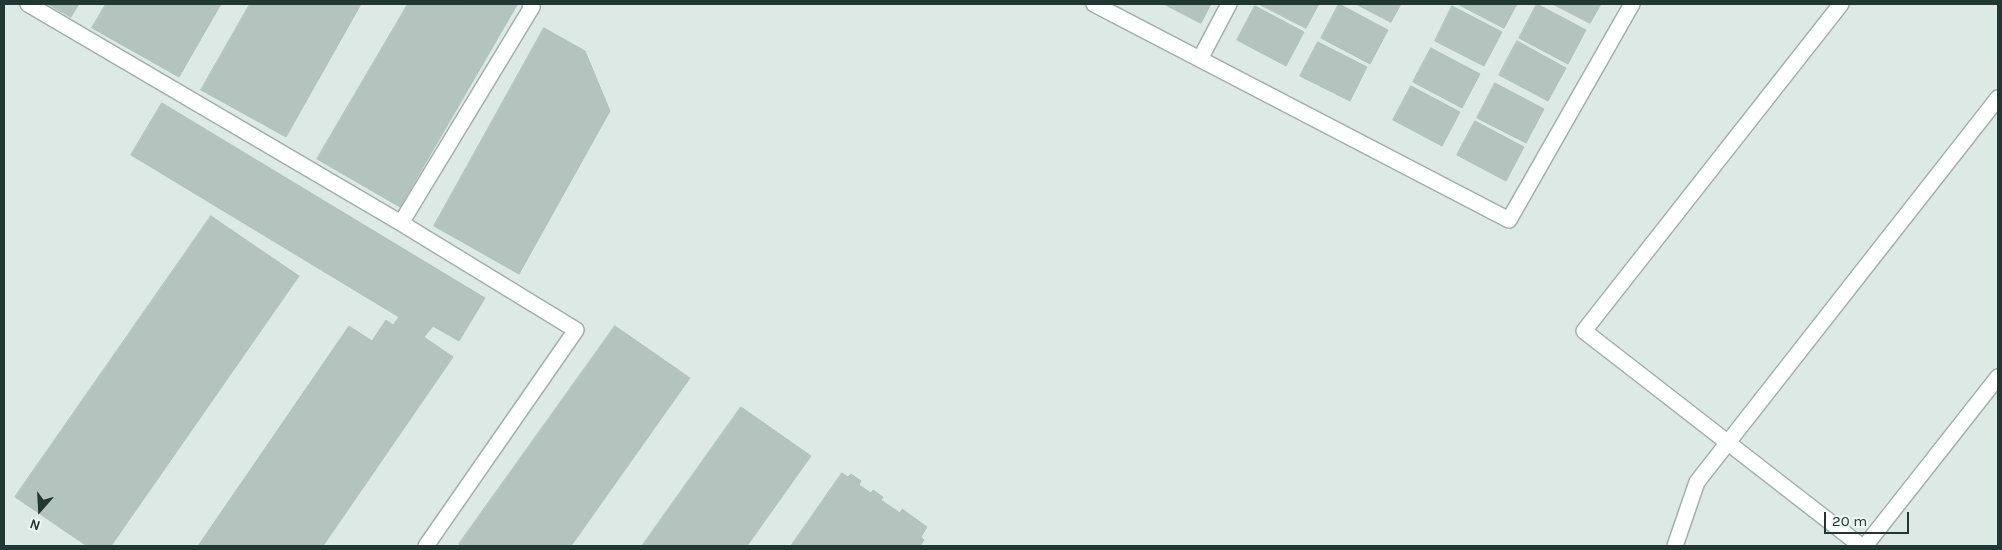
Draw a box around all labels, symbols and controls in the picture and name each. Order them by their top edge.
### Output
north arrow [15,485,65,535]
scale bar [1827,502,1912,534]
text: 20 m [1832,512,1867,530]
text: N [27,515,42,534]

